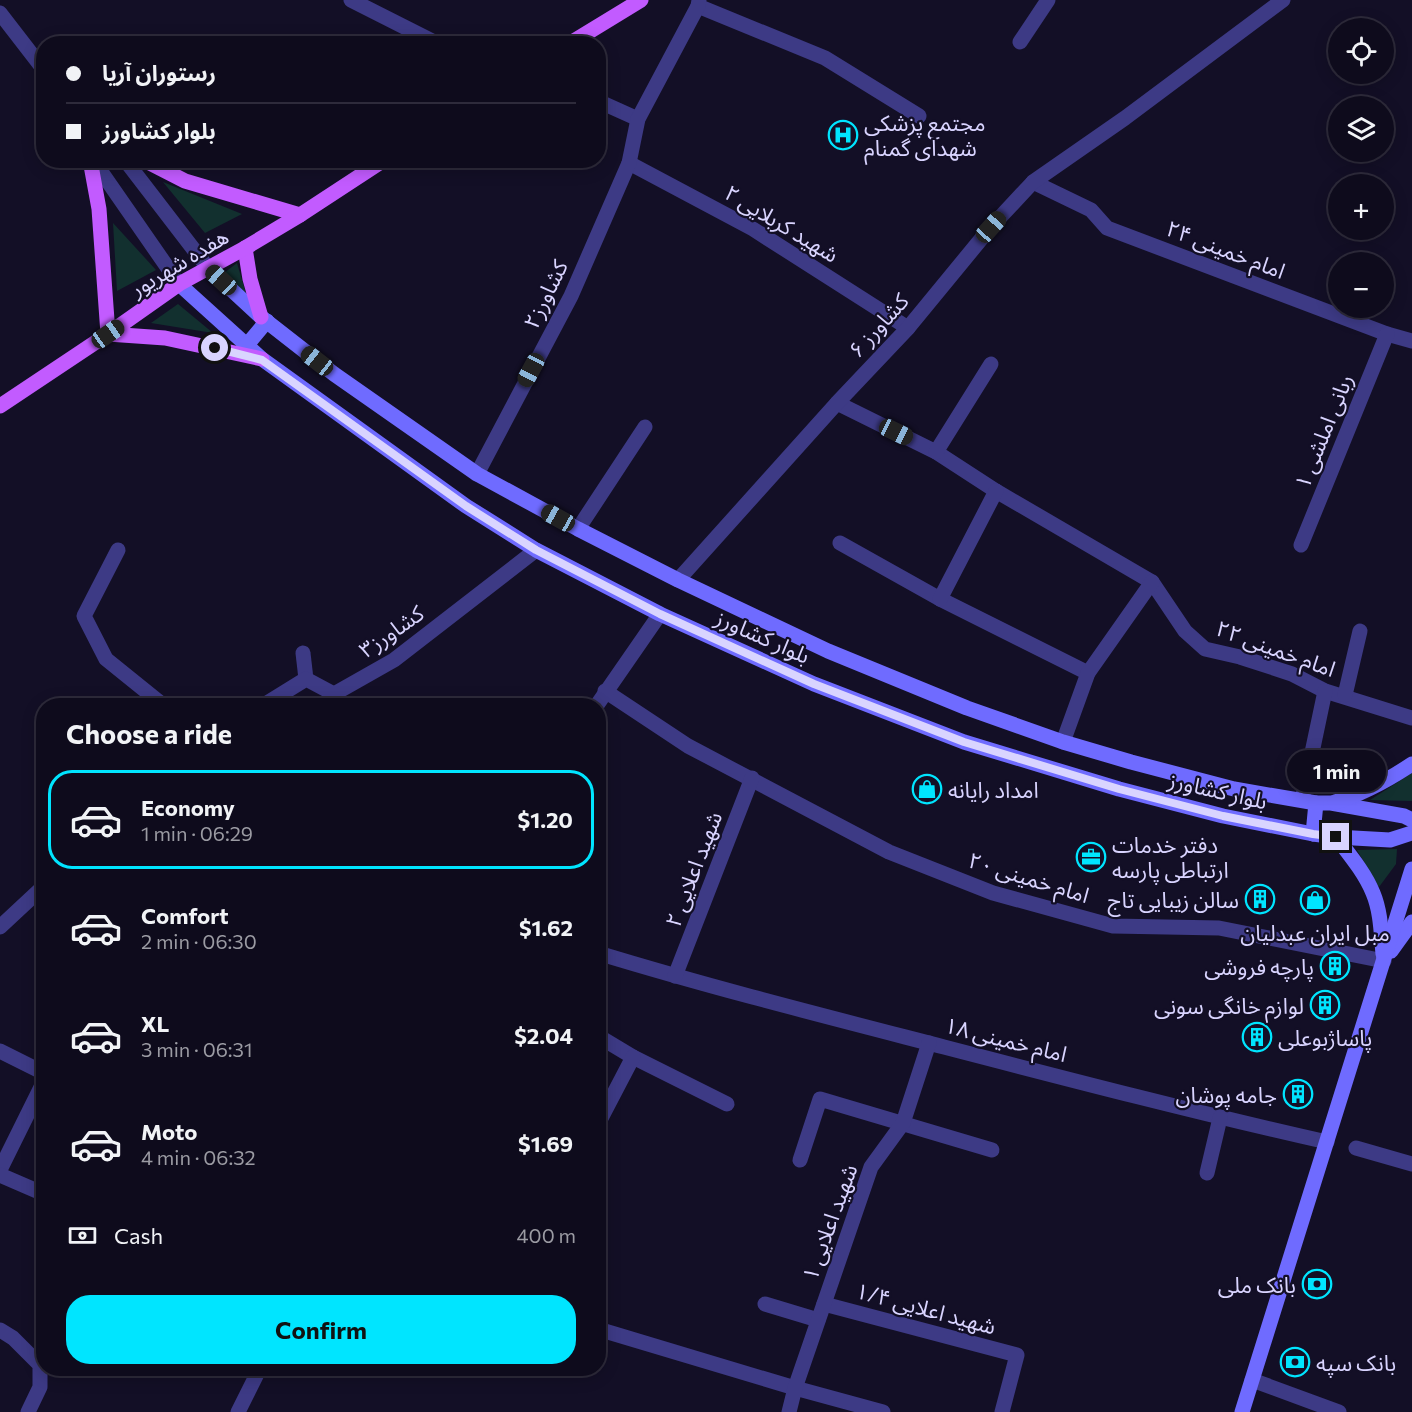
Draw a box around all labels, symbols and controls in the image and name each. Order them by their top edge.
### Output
map controls [1328,18,1394,318]
button: locate [1328,18,1394,84]
text: رستوران آریا [102,59,216,86]
button: layers [1328,96,1394,162]
place label: مجتمع پزشکی شهدای گمنام [864,109,986,165]
text: بلوار کشاورز [102,117,216,144]
hospital icon: مجتمع پزشکی شهدای گمنام [827,119,859,151]
button: + [1328,174,1394,240]
street label: شهید کربلایی ۲ [720,178,844,268]
car [972,208,1010,246]
street label: امام خمینی ۲۴ [1161,214,1289,288]
street label: هفده شهریور [124,222,234,303]
button: − [1328,252,1394,318]
street label: کشاورز۲ [517,255,574,333]
car [202,261,240,299]
street label: کشاورز ۶ [842,287,915,363]
car [88,316,128,352]
route start [201,334,228,361]
car [297,343,337,379]
car [515,350,547,390]
street label: ربانی املشی ۱ [1288,370,1359,493]
car [876,416,916,448]
car [538,501,578,535]
street label: کشاورز۳ [353,599,430,664]
street label: بلوار کشاورز [710,603,814,670]
street label: امام خمینی ۲۲ [1211,614,1339,686]
text: Choose a ride [66,717,232,750]
callout: 1 min [1286,750,1386,792]
text: 1 min [1313,759,1360,783]
street label: بلوار کشاورز [1165,765,1270,815]
shop icon: امداد رایانه [911,773,943,805]
place label: امداد رایانه [948,776,1039,804]
icon: car [69,793,123,847]
text: Economy [141,794,235,821]
text: $1.20 [518,806,573,833]
street label: شهید اعلایی ۲ [659,807,727,931]
text: 1 min · 06:29 [141,821,253,845]
route end [1322,823,1349,850]
place label: دفتر خدمات ارتباطی پارسه [1112,831,1229,885]
office icon: دفتر خدمات ارتباطی پارسه [1075,841,1107,873]
street label: امام خمینی ۲۰ [964,846,1093,912]
building icon: سالن زیبایی تاج [1244,883,1276,915]
shop icon: مبل ایران عبدلیان [1299,884,1331,916]
place label: سالن زیبایی تاج [1107,886,1239,917]
icon: car [69,901,123,955]
text: Comfort [141,902,229,929]
text: $1.62 [519,914,573,941]
place label: مبل ایران عبدلیان [1240,919,1390,946]
text: 2 min · 06:30 [141,929,257,953]
building icon: پارچه فروشی [1319,950,1351,982]
place label: پارچه فروشی [1204,953,1314,982]
building icon: لوازم خانگی سونی [1309,989,1341,1021]
place label: لوازم خانگی سونی [1154,992,1304,1023]
icon: car [69,1009,123,1063]
text: XL [141,1010,169,1037]
street label: امام خمینی ۱۸ [941,1011,1070,1071]
building icon: پاساژبوعلی [1241,1021,1273,1053]
text: $2.04 [514,1022,573,1049]
place label: پاساژبوعلی [1278,1024,1372,1053]
text: 3 min · 06:31 [141,1037,253,1061]
building icon: جامه پوشان [1282,1078,1314,1110]
place label: جامه پوشان [1176,1081,1277,1110]
icon: car [69,1117,123,1171]
text: Moto [141,1118,197,1145]
text: $1.69 [518,1130,573,1157]
text: 4 min · 06:32 [141,1145,256,1169]
street label: شهید اعلایی ۱ [796,1160,862,1284]
icon: cash [66,1219,99,1252]
text: Cash [114,1222,163,1249]
text: 400 m [517,1223,576,1247]
bank icon: بانک ملی [1301,1268,1333,1300]
place label: بانک ملی [1218,1271,1296,1298]
street label: شهید اعلایی ۱/۴ [853,1276,999,1340]
button: Confirm [66,1295,576,1364]
bank icon: بانک سپه [1279,1346,1311,1378]
place label: بانک سپه [1316,1349,1396,1378]

